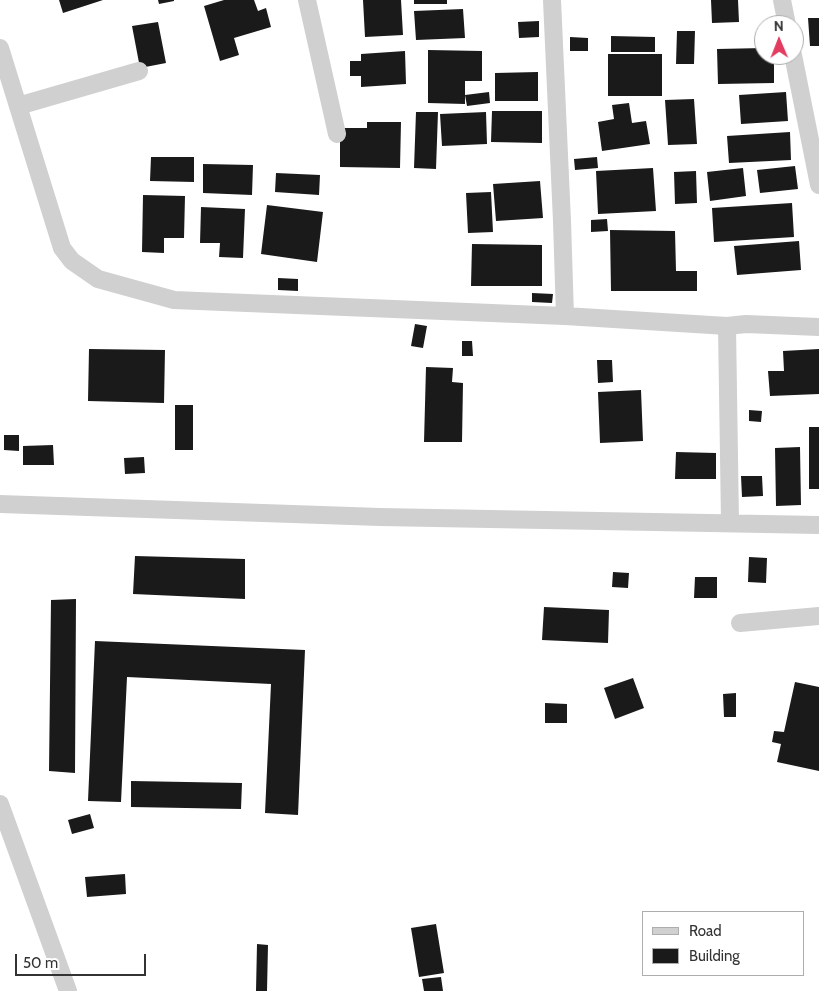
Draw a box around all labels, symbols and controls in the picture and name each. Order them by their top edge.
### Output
north arrow [754,15,804,65]
text: N [774,17,784,35]
legend [642,911,804,976]
text: Road [689,922,722,940]
scale bar [18,944,149,976]
text: Building [689,947,740,965]
text: 50 m [23,954,58,972]

